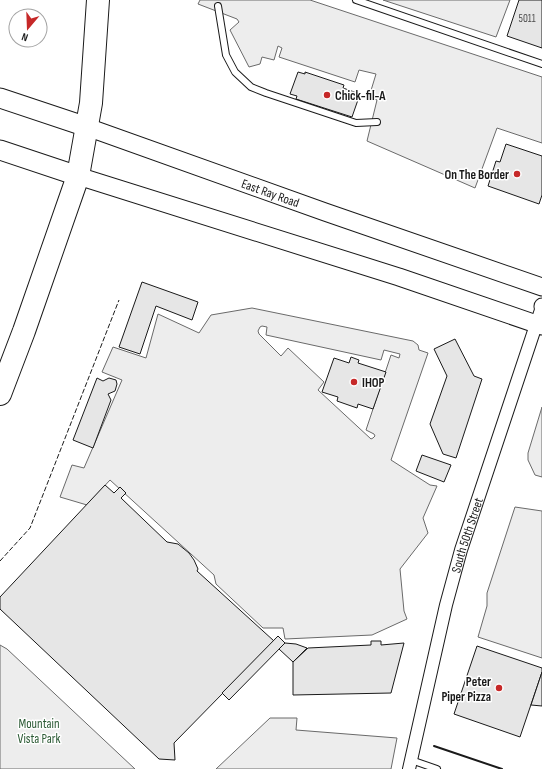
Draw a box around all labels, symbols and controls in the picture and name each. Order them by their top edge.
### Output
north arrow [8,8,48,48]
house number: 5011 [518,12,536,25]
text: N [20,30,30,44]
place label: Chick-fil-A [335,88,386,104]
marker: Chick-fil-A [322,90,332,100]
place label: On The Border [445,167,509,183]
marker: On The Border [512,169,522,179]
street label: East Ray Road [239,176,301,211]
place label: IHOP [362,375,385,391]
marker: IHOP [349,377,359,387]
street label: South 50th Street [448,496,487,575]
place label: Peter Piper Pizza [441,674,491,705]
marker: Peter Piper Pizza [494,683,504,693]
park label: Mountain Vista Park [18,716,60,747]

